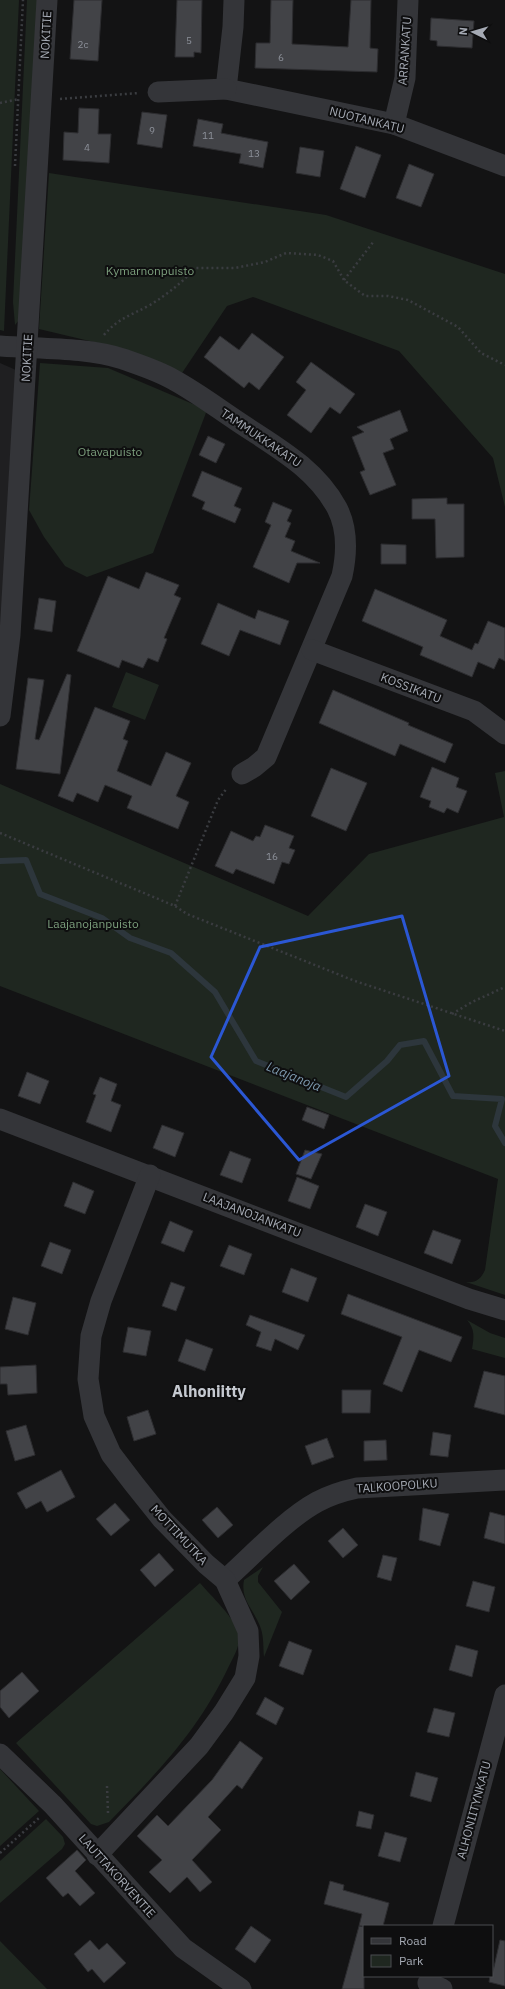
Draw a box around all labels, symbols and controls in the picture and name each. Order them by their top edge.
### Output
street label: NOKITIE [37,11,54,59]
north arrow [453,12,493,52]
street label: ARRANKATU [395,16,414,86]
text: N [456,27,470,36]
house number: 5 [186,34,192,47]
house number: 2c [77,38,89,51]
house number: 6 [278,51,284,64]
street label: NUOTANKATU [328,103,406,136]
house number: 9 [149,124,155,137]
house number: 11 [202,129,214,142]
house number: 4 [84,141,90,154]
house number: 13 [248,147,260,160]
park label: Kymarnonpuisto [106,263,195,278]
street label: NOKITIE [18,334,35,382]
street label: TAMMUKKAKATU [218,405,304,470]
park label: Otavapuisto [78,444,143,459]
street label: KOSSIKATU [379,669,444,706]
house number: 16 [266,850,278,863]
park label: Laajanojanpuisto [47,916,139,931]
water label: Laajanoja [264,1058,324,1095]
street label: LAAJANOJANKATU [201,1189,303,1240]
district label: Alhoniitty [172,1381,246,1401]
street label: TALKOOPOLKU [356,1475,438,1496]
street label: MOTTIMUTKA [148,1501,211,1568]
street label: ALHONIITYNKATU [453,1759,494,1860]
street label: LAUTTAKORVENTIE [76,1831,159,1921]
legend [363,1925,493,1977]
text: Road [399,1933,427,1948]
text: Park [399,1953,424,1968]

